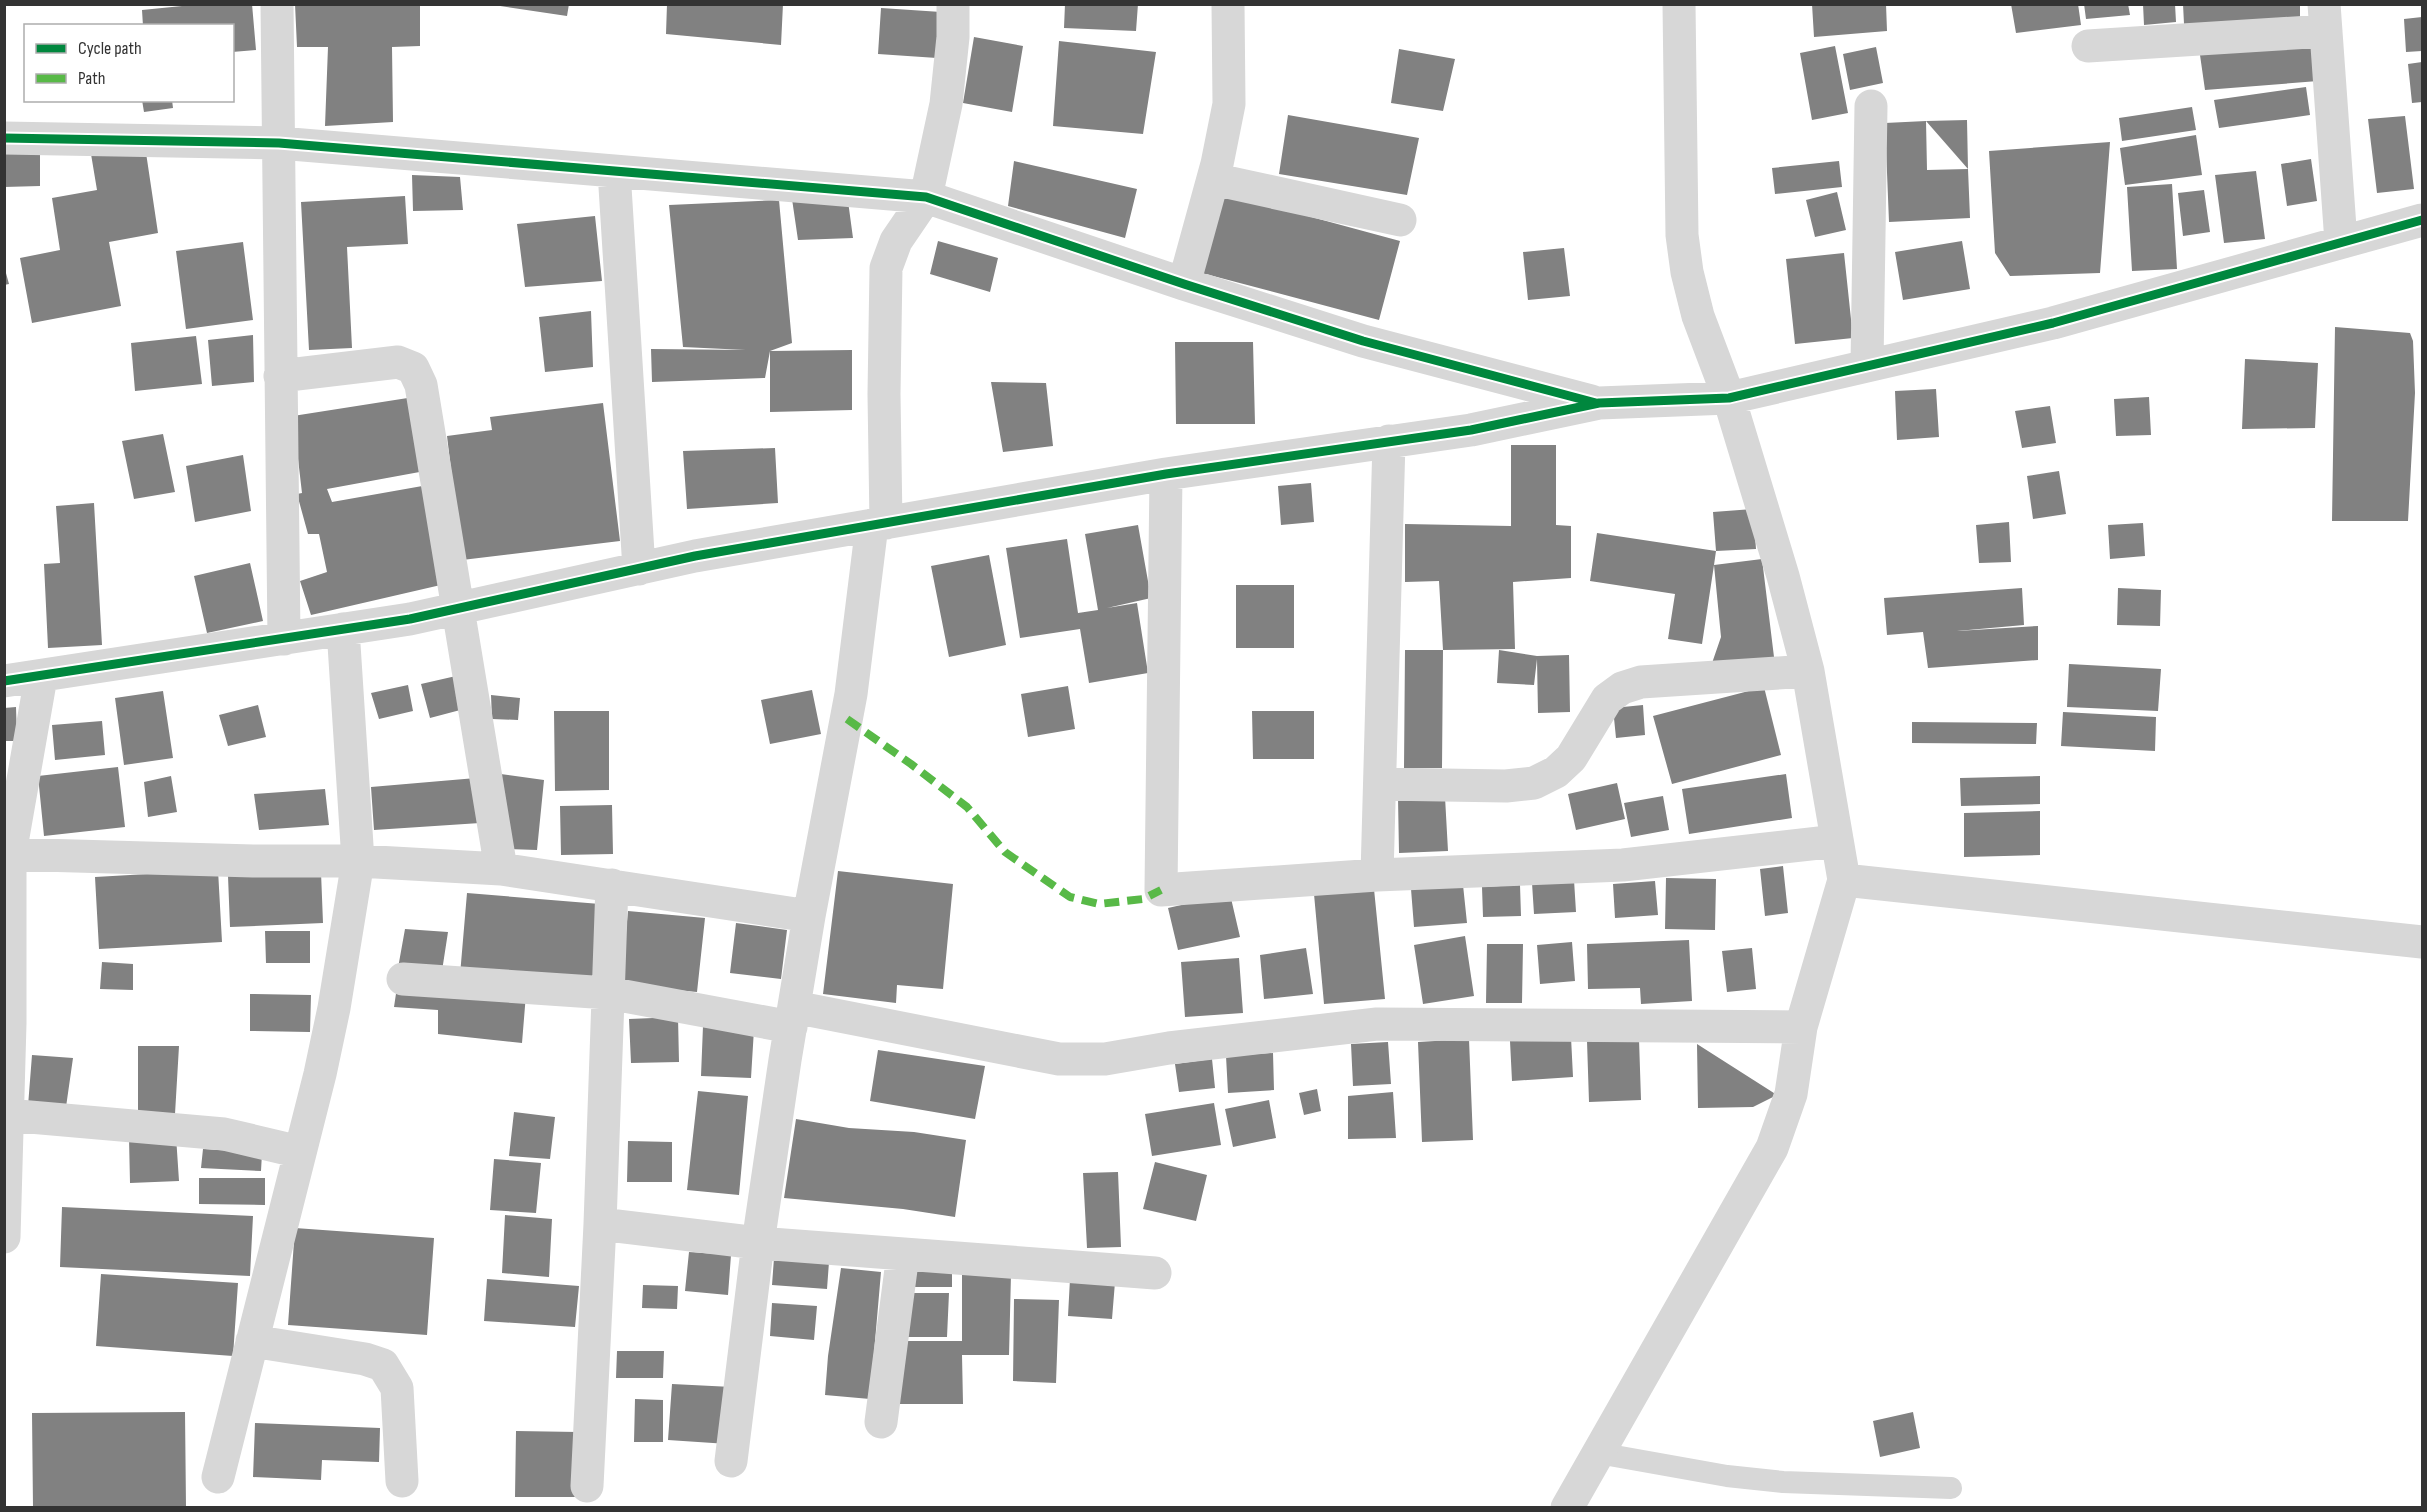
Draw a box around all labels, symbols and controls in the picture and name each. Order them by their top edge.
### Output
legend [24,24,234,102]
text: Cycle path [78,38,142,59]
text: Path [78,68,106,89]

